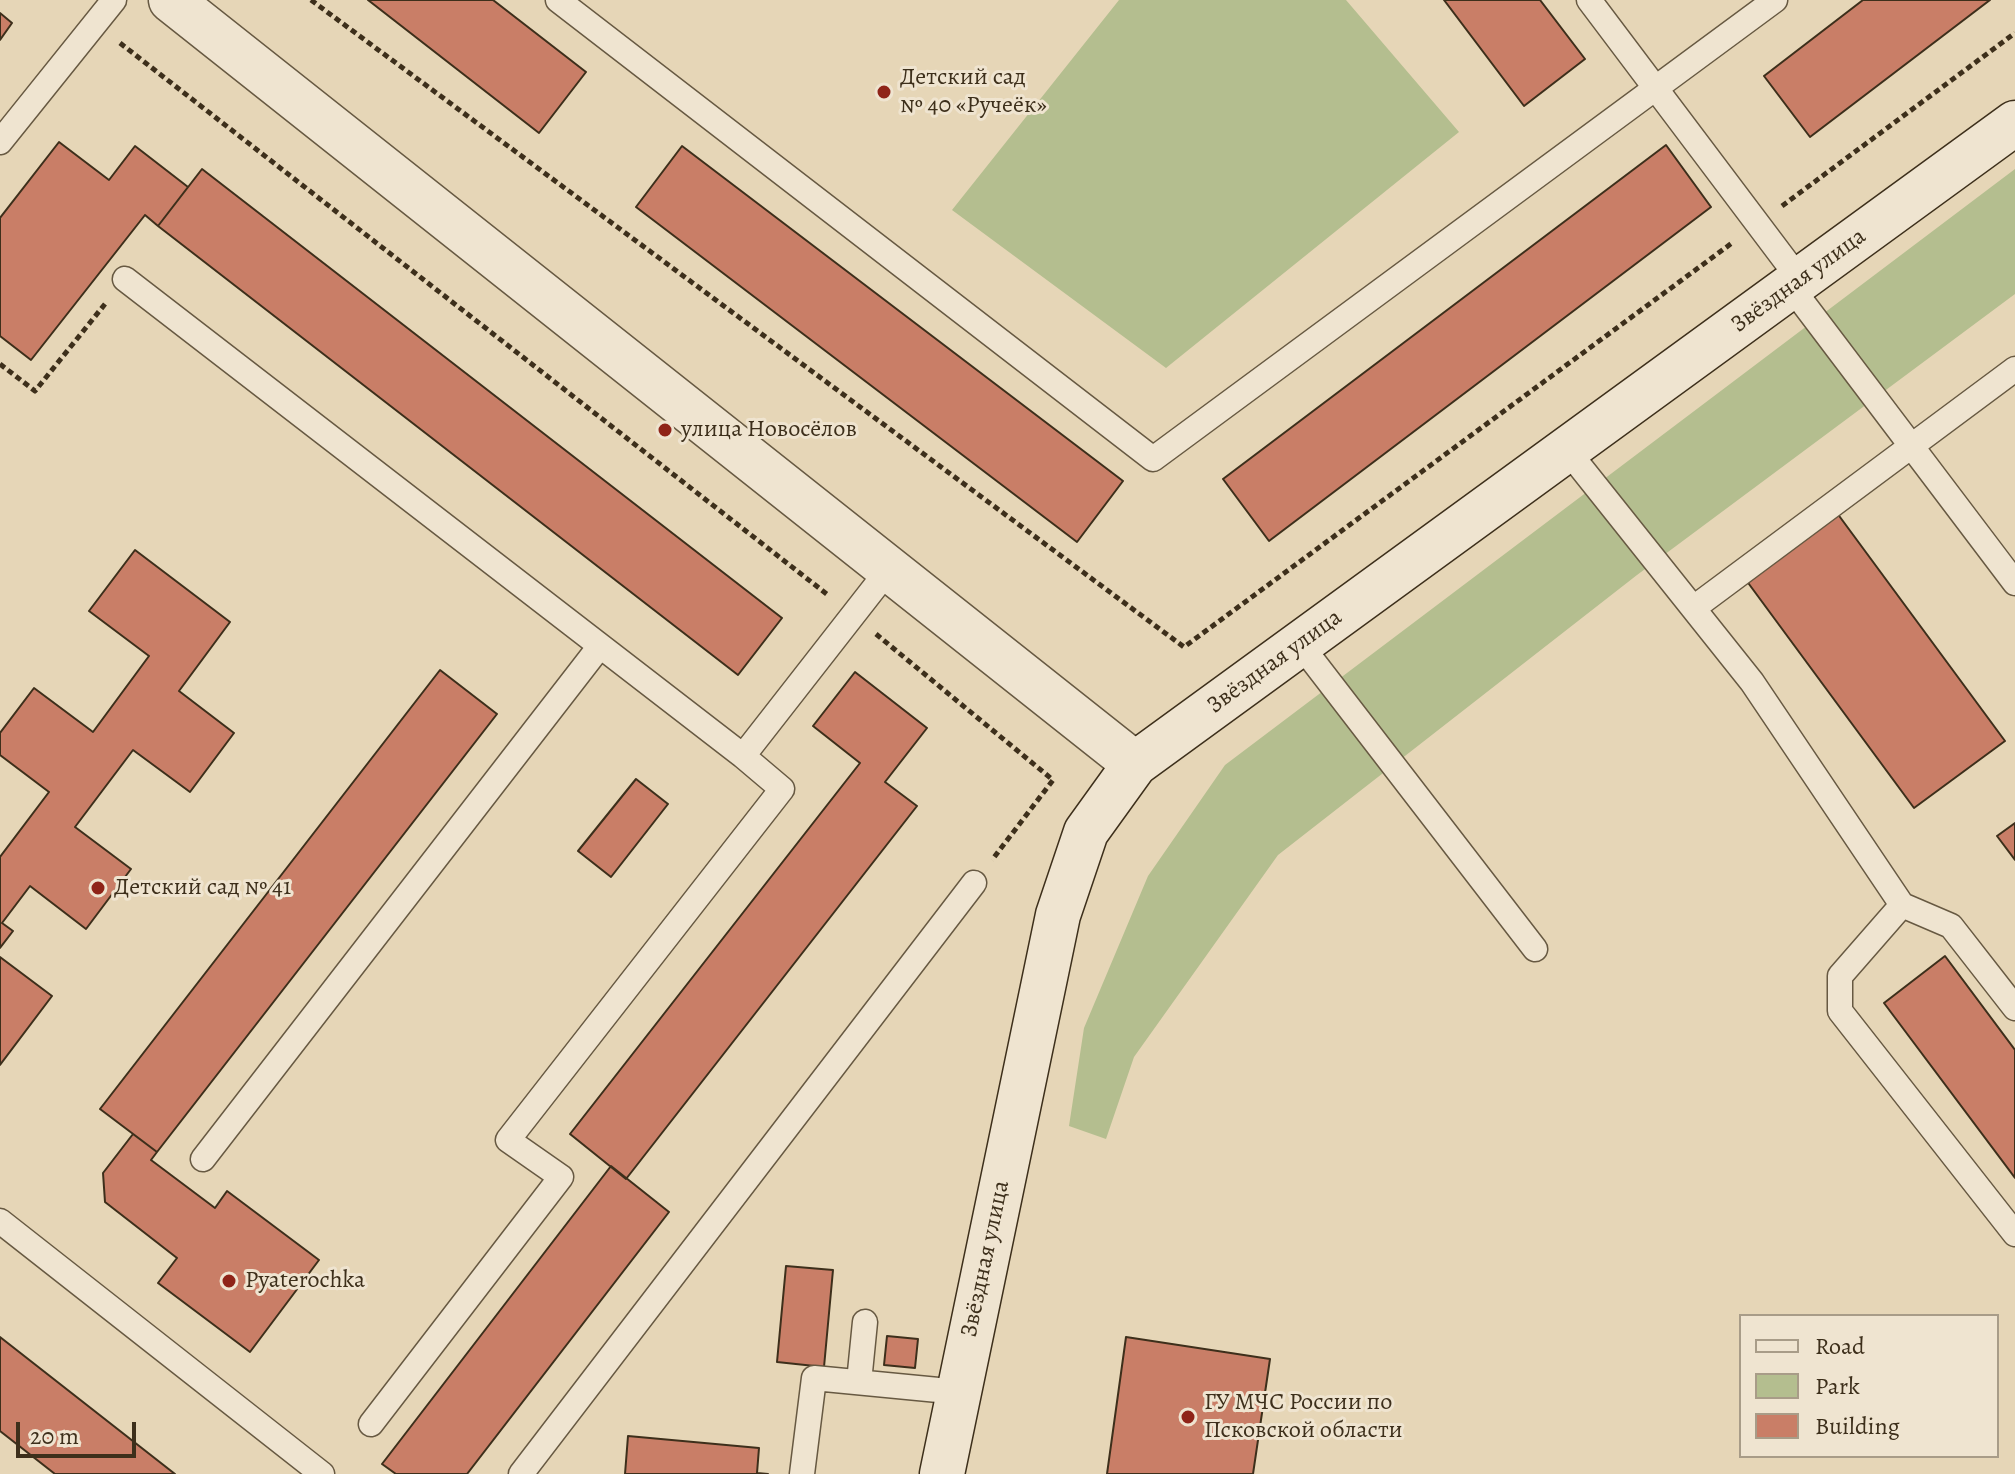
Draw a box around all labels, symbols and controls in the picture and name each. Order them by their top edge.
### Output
place label: Детский сад № 40 «Ручеёк» [900,64,1047,120]
marker: Детский сад № 40 «Ручеёк» [875,83,893,101]
street label: Звёздная улица [1726,222,1872,340]
place label: улица Новосёлов [681,416,857,444]
marker: улица Новосёлов [656,421,674,439]
street label: Звёздная улица [1202,603,1348,721]
place label: Детский сад № 41 [114,874,291,902]
marker: Детский сад № 41 [89,879,107,897]
street label: Звёздная улица [955,1178,1017,1340]
place label: Pyaterochka [245,1267,365,1295]
marker: Pyaterochka [220,1272,238,1290]
legend [1739,1314,1999,1458]
text: Road [1815,1330,1865,1362]
text: Park [1815,1370,1860,1402]
place label: ГУ МЧС России по Псковской области [1204,1389,1403,1445]
scale bar [20,1406,140,1456]
marker: ГУ МЧС России по Псковской области [1179,1408,1197,1426]
text: Building [1815,1410,1900,1442]
text: 20 m [30,1420,79,1452]

